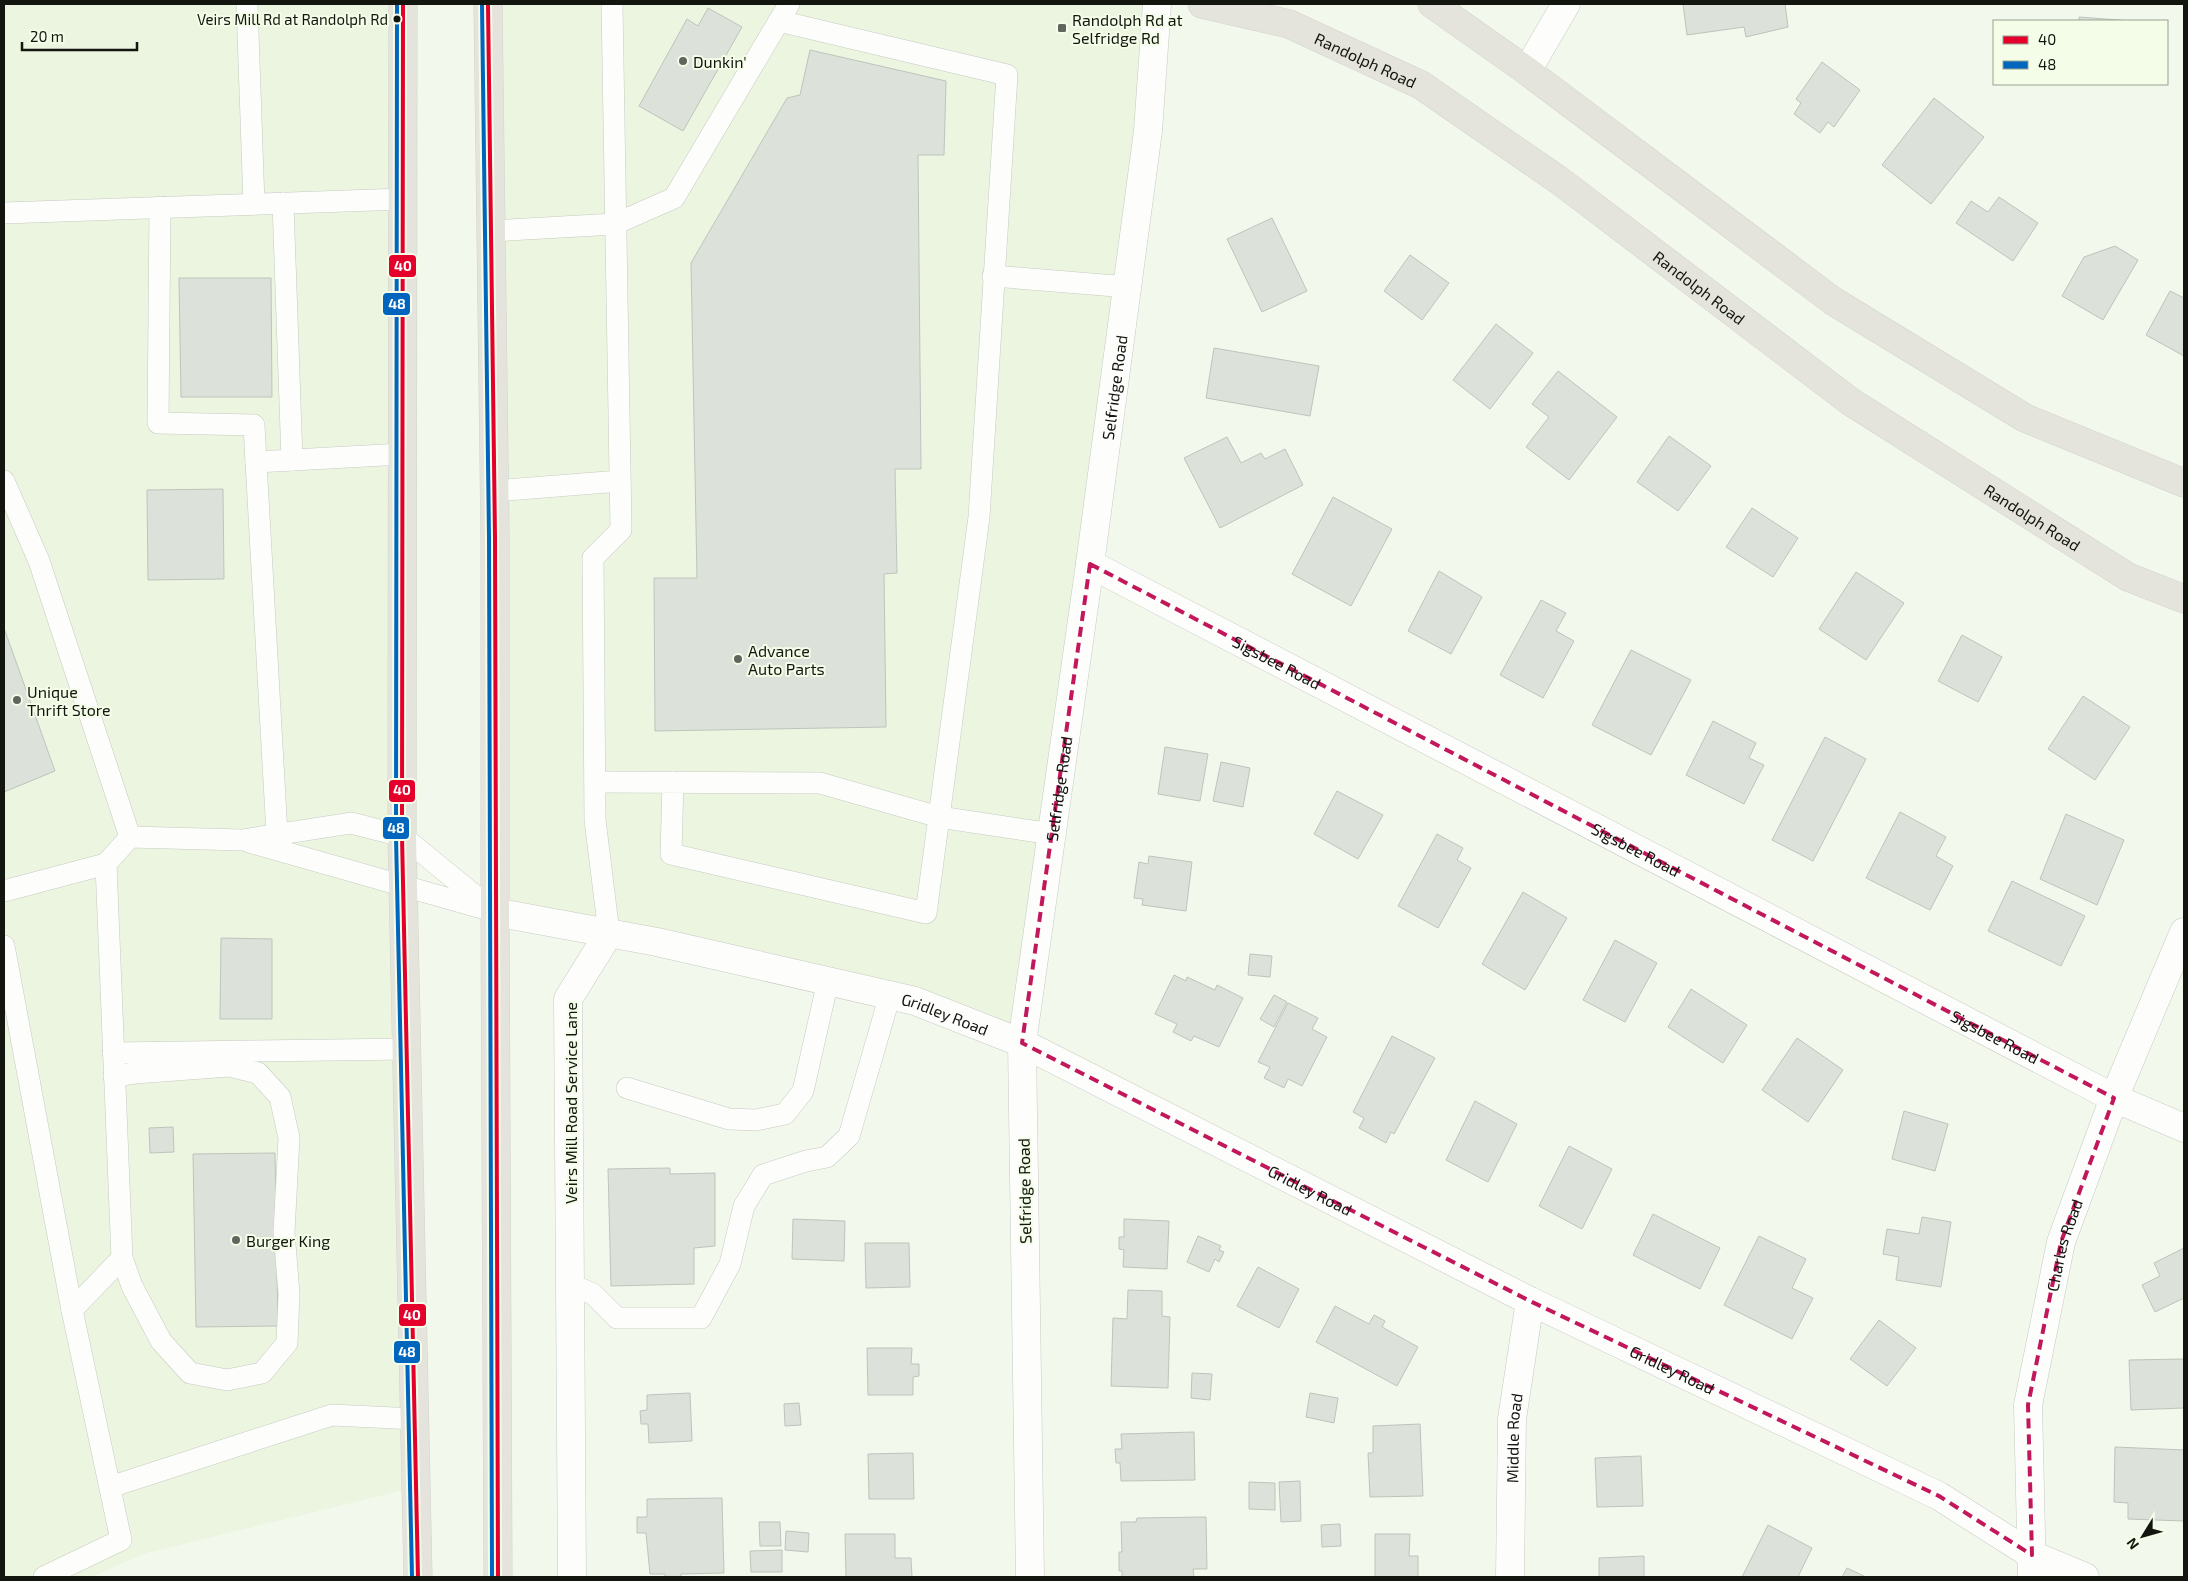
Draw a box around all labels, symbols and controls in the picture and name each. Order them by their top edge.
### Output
place label: Veirs Mill Rd at Randolph Rd [197,10,388,28]
place label: Randolph Rd at Selfridge Rd [1072,10,1183,47]
marker: Veirs Mill Rd at Randolph Rd [392,14,402,24]
scale bar [22,20,138,52]
legend [1993,20,2168,85]
marker: Randolph Rd at Selfridge Rd [1056,22,1068,34]
text: 20 m [30,27,64,45]
street label: Randolph Road [1312,28,1420,91]
text: 40 [2038,30,2056,48]
place label: Dunkin' [693,52,747,71]
marker: Dunkin' [677,55,689,67]
text: 48 [2038,55,2056,73]
street label: Randolph Road [1650,246,1749,328]
line badge: 40 [388,254,417,278]
text: 40 [394,257,412,274]
line badge: 48 [382,292,411,316]
text: 48 [388,295,406,312]
street label: Selfridge Road [1097,334,1130,441]
street label: Randolph Road [1981,479,2084,554]
street label: Sigsbee Road [1230,631,1324,692]
place label: Advance Auto Parts [748,641,825,678]
marker: Advance Auto Parts [732,653,744,665]
place label: Unique Thrift Store [27,682,111,719]
marker: Unique Thrift Store [11,694,23,706]
street label: Selfridge Road [1041,735,1075,842]
line badge: 40 [388,779,416,803]
text: 40 [393,781,411,798]
line badge: 48 [382,816,410,840]
street label: Sigsbee Road [1589,818,1683,880]
text: 48 [387,819,405,836]
street label: Gridley Road [900,989,991,1038]
street label: Veirs Mill Road Service Lane [561,1002,580,1204]
street label: Sigsbee Road [1948,1005,2043,1067]
street label: Selfridge Road [1014,1138,1034,1244]
street label: Gridley Road [1265,1160,1356,1219]
street label: Charles Road [2042,1196,2086,1293]
place label: Burger King [246,1231,330,1250]
marker: Burger King [230,1234,242,1246]
line badge: 40 [398,1303,427,1327]
text: 40 [403,1306,421,1323]
line badge: 48 [393,1340,421,1364]
street label: Gridley Road [1627,1341,1718,1397]
text: 48 [398,1343,416,1360]
street label: Middle Road [1502,1392,1525,1483]
north arrow [2118,1511,2168,1561]
text: N [2122,1535,2142,1553]

